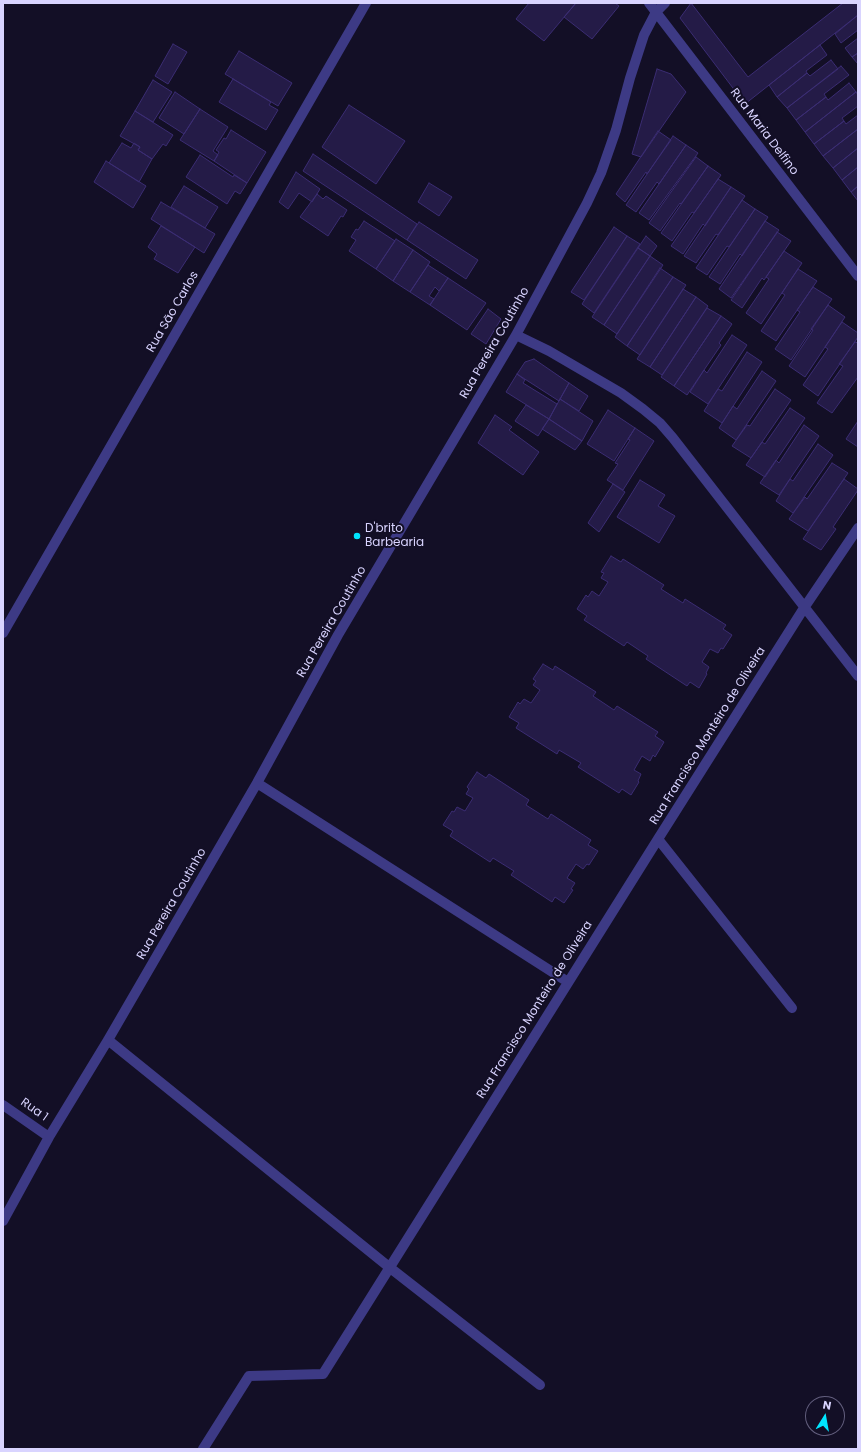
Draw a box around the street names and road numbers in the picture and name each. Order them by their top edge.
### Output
street label: Rua Maria Delfino [727,86,801,178]
street label: Rua São Carlos [144,269,202,355]
street label: Rua Pereira Coutinho [457,285,533,401]
street label: Rua Pereira Coutinho [294,564,370,680]
street label: Rua Francisco Monteiro de Oliveira [647,644,769,828]
street label: Rua Pereira Coutinho [134,846,210,962]
street label: Rua Francisco Monteiro de Oliveira [474,918,596,1102]
street label: Rua 1 [18,1095,50,1125]

